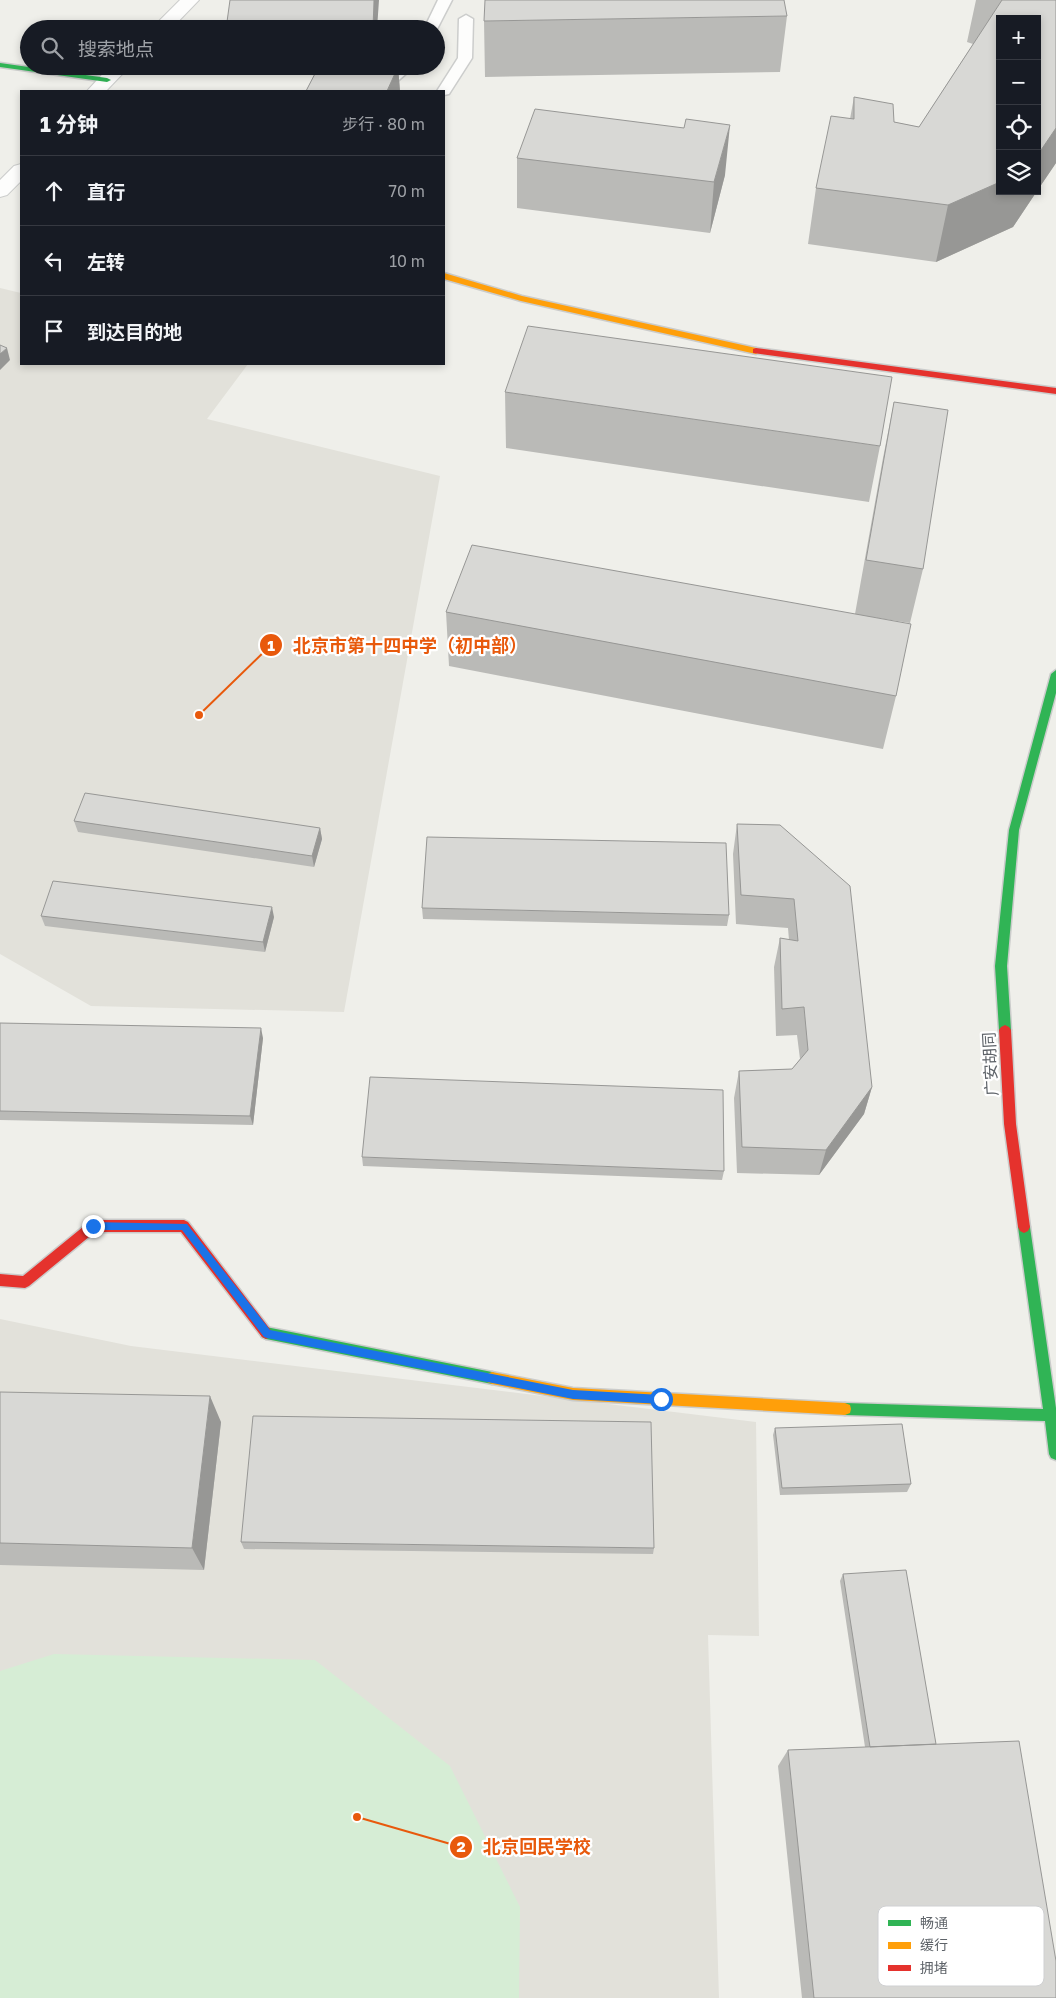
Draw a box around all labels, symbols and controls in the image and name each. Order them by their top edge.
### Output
map controls [996,15,1041,195]
button: + [996,15,1041,60]
search box [20,20,445,75]
icon: search [38,34,66,62]
text: 搜索地点 [78,37,154,60]
button: − [996,60,1041,105]
button: locate [996,105,1041,150]
text: 1 分钟 [40,111,98,137]
text: 步行 · 80 m [342,114,425,134]
button: layers [996,150,1041,195]
icon: ahead [40,177,68,205]
text: 直行 [87,180,125,203]
text: 70 m [388,181,425,201]
icon: left [40,247,68,275]
text: 左转 [87,250,125,273]
text: 10 m [389,251,425,271]
icon: arrive [40,317,68,345]
text: 到达目的地 [87,320,182,343]
callout: 北京市第十四中学（初中部） [258,629,537,662]
text: 北京市第十四中学（初中部） [293,634,527,656]
text: 1 [267,636,275,654]
street label: 广安胡同 [978,1032,1002,1096]
route end [82,1215,105,1238]
route start [650,1388,673,1411]
callout: 北京回民学校 [448,1830,601,1863]
text: 北京回民学校 [483,1835,591,1857]
text: 2 [456,1837,466,1855]
legend [878,1906,1044,1986]
text: 畅通 [920,1914,948,1931]
text: 缓行 [920,1936,948,1953]
text: 拥堵 [920,1959,948,1976]

